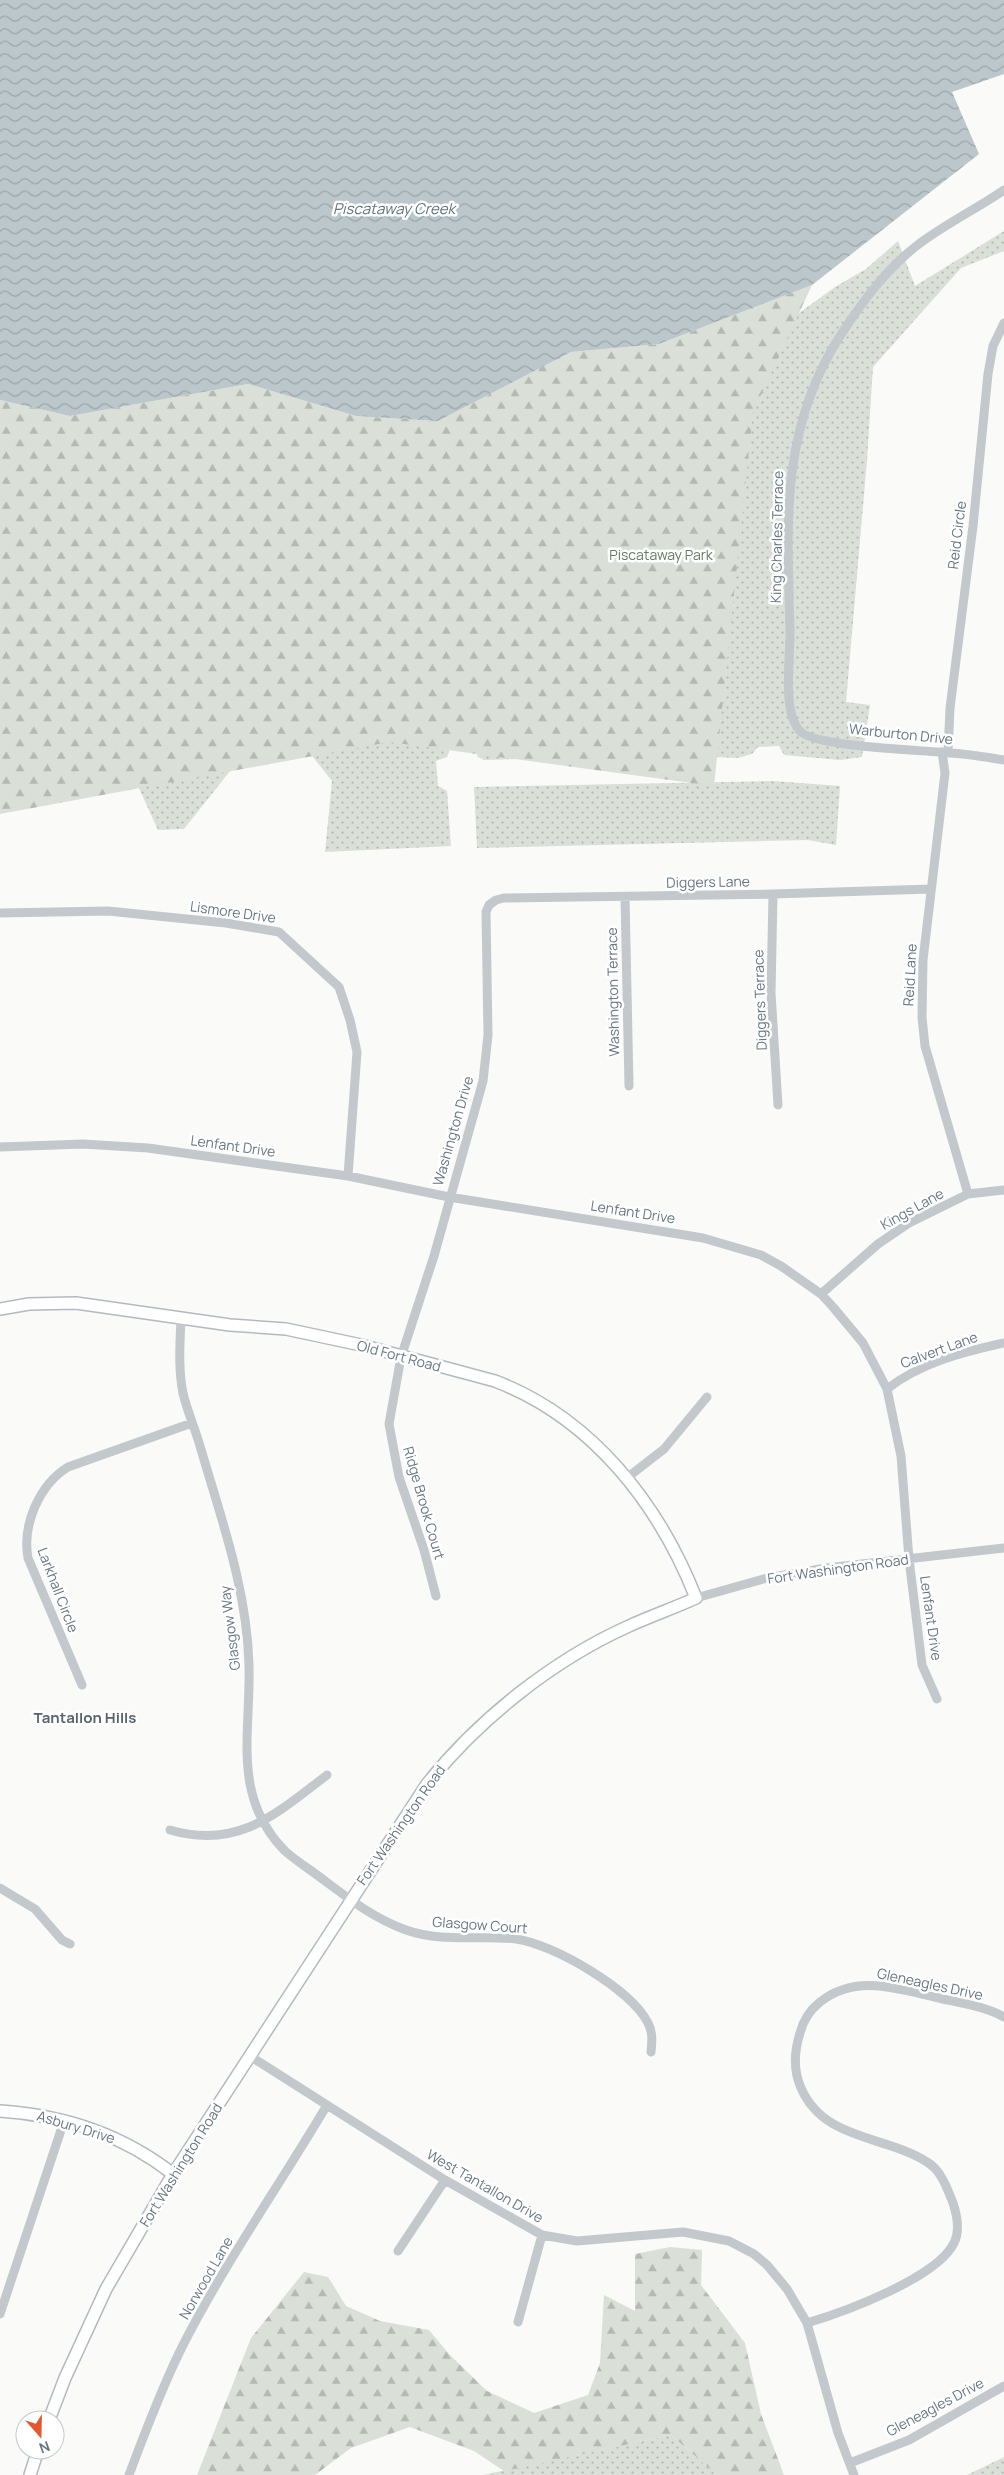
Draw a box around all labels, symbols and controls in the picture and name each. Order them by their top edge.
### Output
water label: Piscataway Creek [333,198,457,219]
street label: King Charles Terrace [766,471,787,603]
street label: Reid Circle [943,500,970,570]
park label: Piscataway Park [609,545,714,564]
street label: Warburton Drive [848,719,954,748]
street label: Diggers Lane [666,871,750,892]
street label: Lismore Drive [189,896,277,927]
street label: Washington Terrace [602,927,623,1057]
street label: Reid Lane [898,943,921,1007]
street label: Diggers Terrace [748,949,771,1051]
street label: Washington Drive [428,1074,477,1188]
street label: Lenfant Drive [189,1130,277,1161]
street label: Kings Lane [877,1183,947,1234]
street label: Lenfant Drive [589,1195,677,1228]
street label: Calvert Lane [898,1327,980,1372]
street label: Old Fort Road [355,1335,443,1376]
street label: Ridge Brook Court [399,1444,450,1562]
street label: Larkhall Circle [34,1545,83,1635]
street label: Fort Washington Road [766,1549,910,1588]
street label: Lenfant Drive [916,1574,947,1662]
street label: Glasgow Way [215,1584,244,1672]
district label: Tantallon Hills [34,1707,136,1728]
street label: Fort Washington Road [352,1761,449,1888]
street label: Glasgow Court [432,1912,529,1937]
street label: Gleneagles Drive [875,1963,985,2004]
street label: Fort Washington Road [135,2099,226,2230]
street label: Asbury Drive [35,2106,118,2147]
street label: West Tantallon Drive [423,2144,547,2227]
street label: Norwood Lane [174,2233,237,2323]
street label: Gleneagles Drive [883,2373,987,2440]
north arrow [15,2410,65,2460]
text: N [37,2437,53,2458]

